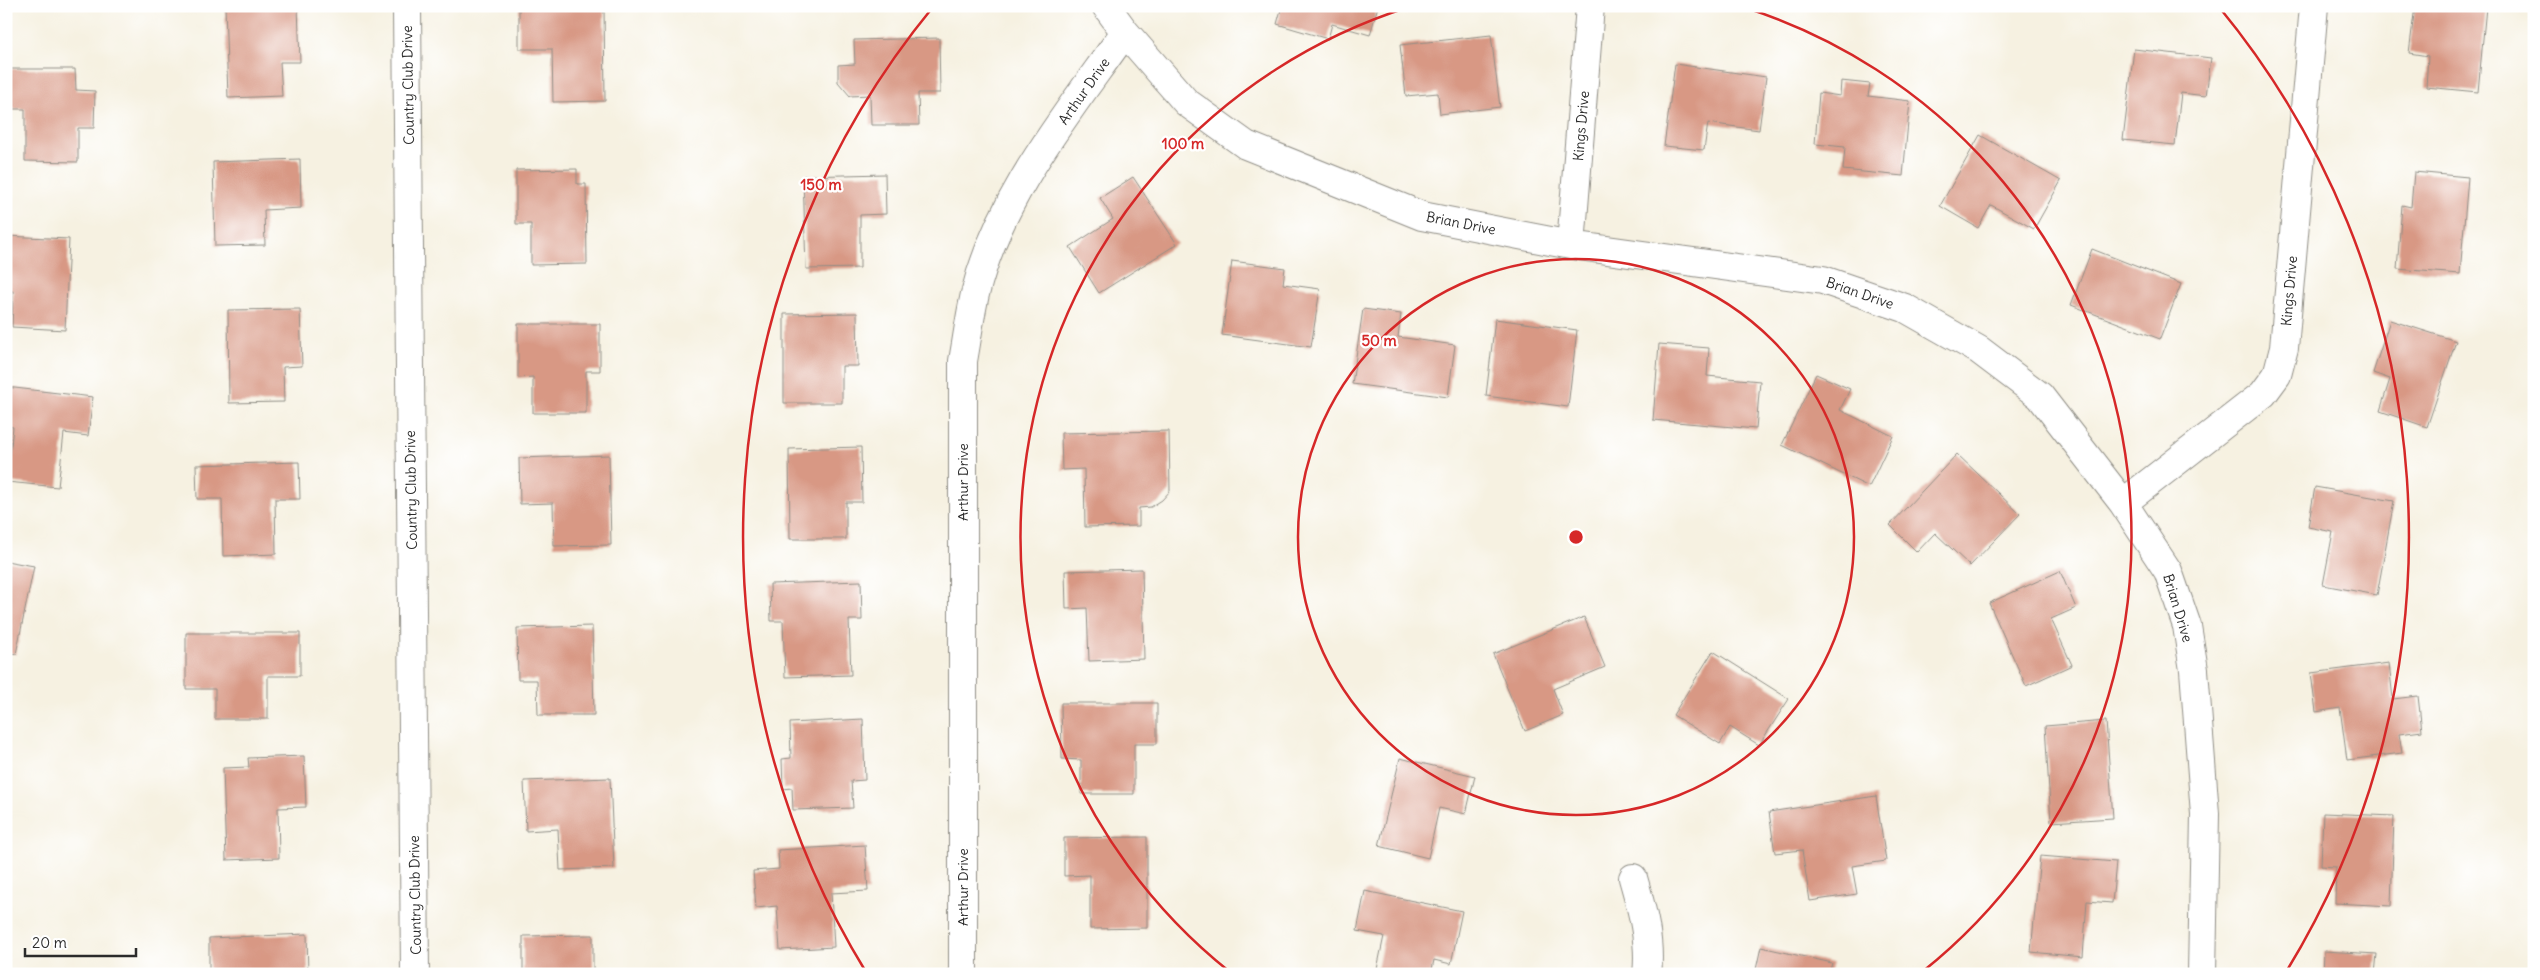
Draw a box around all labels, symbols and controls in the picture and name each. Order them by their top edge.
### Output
street label: Country Club Drive [398,25,418,145]
street label: Arthur Drive [1054,54,1114,128]
street label: Kings Drive [1569,90,1593,162]
text: 100 m [1162,134,1204,153]
text: 150 m [800,175,842,194]
street label: Brian Drive [1425,207,1497,239]
street label: Kings Drive [2277,255,2301,327]
street label: Brian Drive [1824,273,1896,313]
text: 50 m [1361,331,1397,350]
street label: Country Club Drive [401,430,421,550]
street label: Arthur Drive [954,443,972,521]
centre of rings [1567,528,1585,546]
street label: Brian Drive [2159,572,2197,644]
street label: Country Club Drive [405,835,425,955]
street label: Arthur Drive [954,848,972,926]
scale bar [25,925,136,957]
text: 20 m [32,933,67,952]

